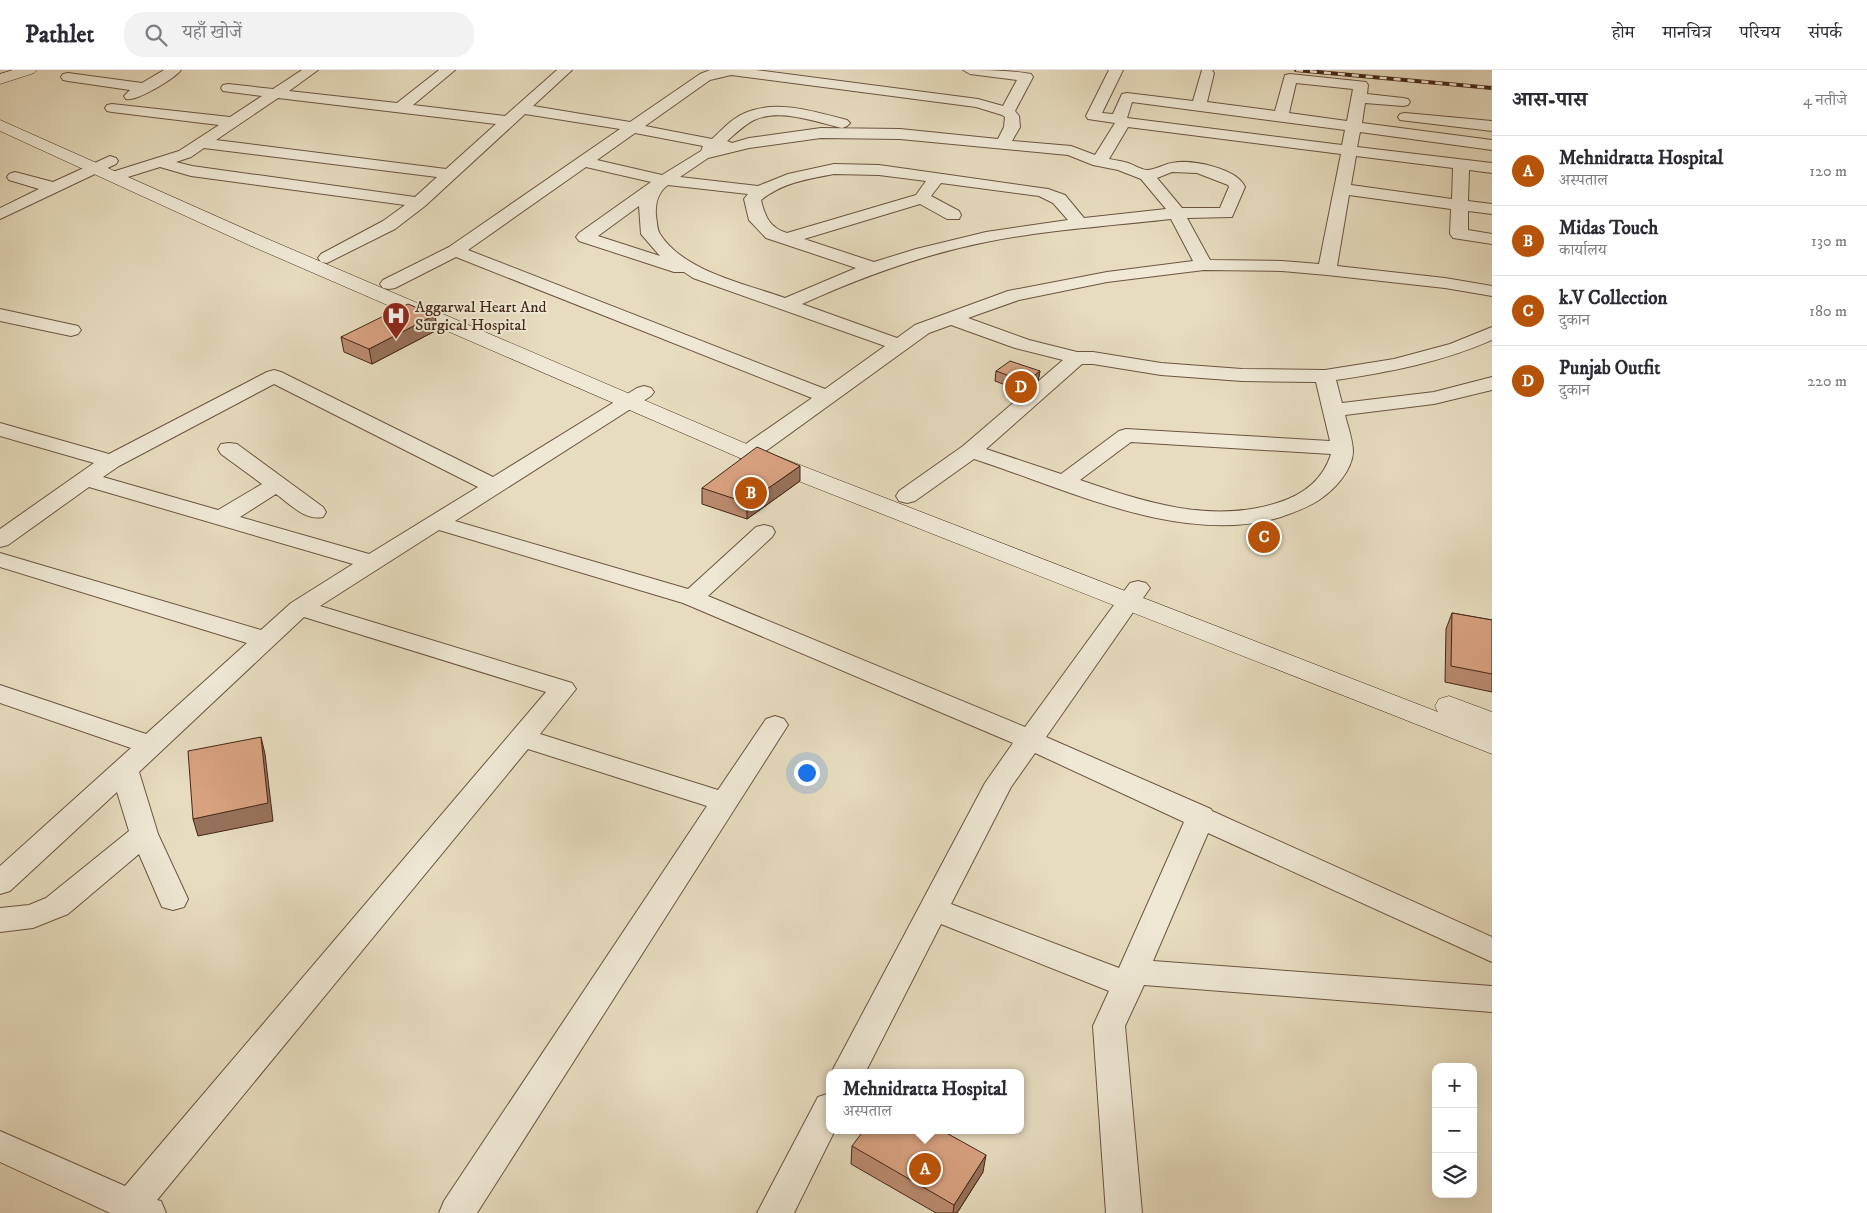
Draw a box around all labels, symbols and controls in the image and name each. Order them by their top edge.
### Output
search box [124,12,474,57]
text: Pathlet [25,20,94,50]
icon: search [142,21,170,49]
text: यहाँ खोजें [182,21,242,44]
text: होम [1612,22,1635,44]
text: मानचित्र [1663,22,1711,44]
text: परिचय [1739,22,1780,44]
text: संपर्क [1808,22,1842,44]
text: आस-पास [1512,87,1587,113]
text: 4 नतीजे [1803,90,1847,110]
text: Mehnidratta Hospital [1559,147,1723,170]
text: A [1523,161,1533,181]
text: 120 m [1809,161,1847,181]
text: अस्पताल [1559,170,1608,190]
text: Midas Touch [1559,217,1658,240]
text: B [1523,231,1533,251]
text: 130 m [1811,231,1847,251]
text: कार्यालय [1559,240,1607,260]
text: k.V Collection [1559,287,1667,310]
place label: Aggarwal Heart And Surgical Hospital [415,297,547,335]
hospital icon: Aggarwal Heart And Surgical Hospital [381,301,411,340]
text: C [1523,301,1533,321]
text: 180 m [1809,301,1847,321]
text: दुकान [1559,310,1590,330]
text: Punjab Outfit [1559,357,1660,380]
pin: D [1005,368,1037,406]
text: D [1522,371,1534,391]
text: 220 m [1807,371,1847,391]
text: दुकान [1559,380,1590,400]
pin: B [735,474,767,512]
pin: C [1248,518,1280,556]
your location [794,760,820,786]
map controls [1432,1063,1477,1198]
button: + [1432,1063,1477,1108]
popup [826,1069,1024,1134]
text: Mehnidratta Hospital [843,1078,1007,1101]
text: अस्पताल [843,1101,892,1121]
button: − [1432,1108,1477,1153]
pin: A [909,1150,941,1188]
button: layers [1432,1153,1477,1198]

